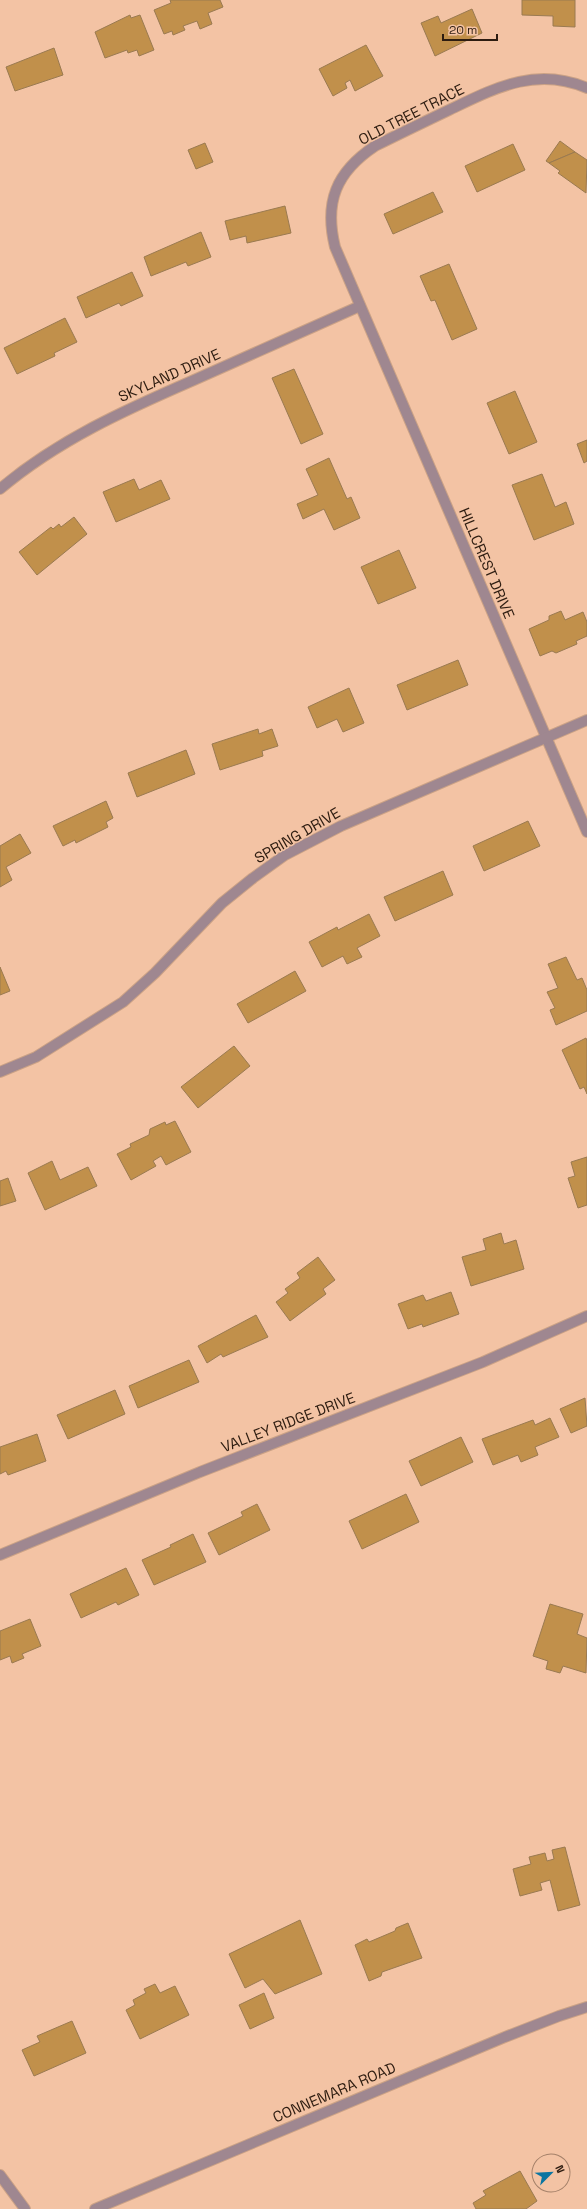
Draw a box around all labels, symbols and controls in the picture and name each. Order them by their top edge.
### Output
scale bar [443,16,497,42]
text: 20 m [449,22,477,38]
street label: OLD TREE TRACE [355,79,467,149]
street label: SKYLAND DRIVE [115,344,223,406]
street label: HILLCREST DRIVE [455,505,519,621]
street label: SPRING DRIVE [251,803,343,867]
street label: VALLEY RIDGE DRIVE [218,1388,358,1456]
street label: CONNEMARA ROAD [270,2057,398,2126]
north arrow [531,2153,571,2193]
text: N [552,2163,568,2175]

